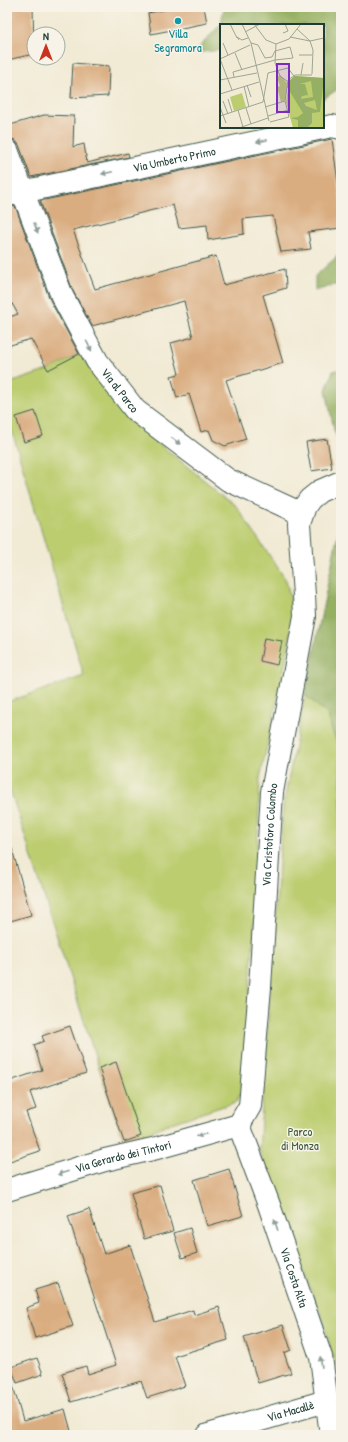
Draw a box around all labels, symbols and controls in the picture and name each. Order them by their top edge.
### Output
marker: Villa Segramora [173,16,183,26]
inset map [220,24,324,128]
place label: Villa Segramora [154,25,202,56]
north arrow [26,26,66,66]
text: N [43,29,49,43]
one-way arrow [256,138,268,144]
street label: Via Umberto Primo [131,142,217,176]
one-way arrow [101,171,113,177]
one-way arrow [33,222,39,234]
one-way arrow [86,340,93,352]
street label: Via al Parco [97,364,143,416]
one-way arrow [170,437,181,445]
street label: Via Cristoforo Colombo [257,781,282,887]
park label: Parco di Monza [281,1123,319,1154]
one-way arrow [195,1132,207,1138]
street label: Via Gerardo dei Tintori [73,1135,173,1177]
one-way arrow [56,1170,68,1176]
one-way arrow [272,1219,278,1231]
street label: Via Costa Alta [276,1245,313,1310]
one-way arrow [318,1356,324,1368]
street label: Via Macallè [265,1396,316,1426]

